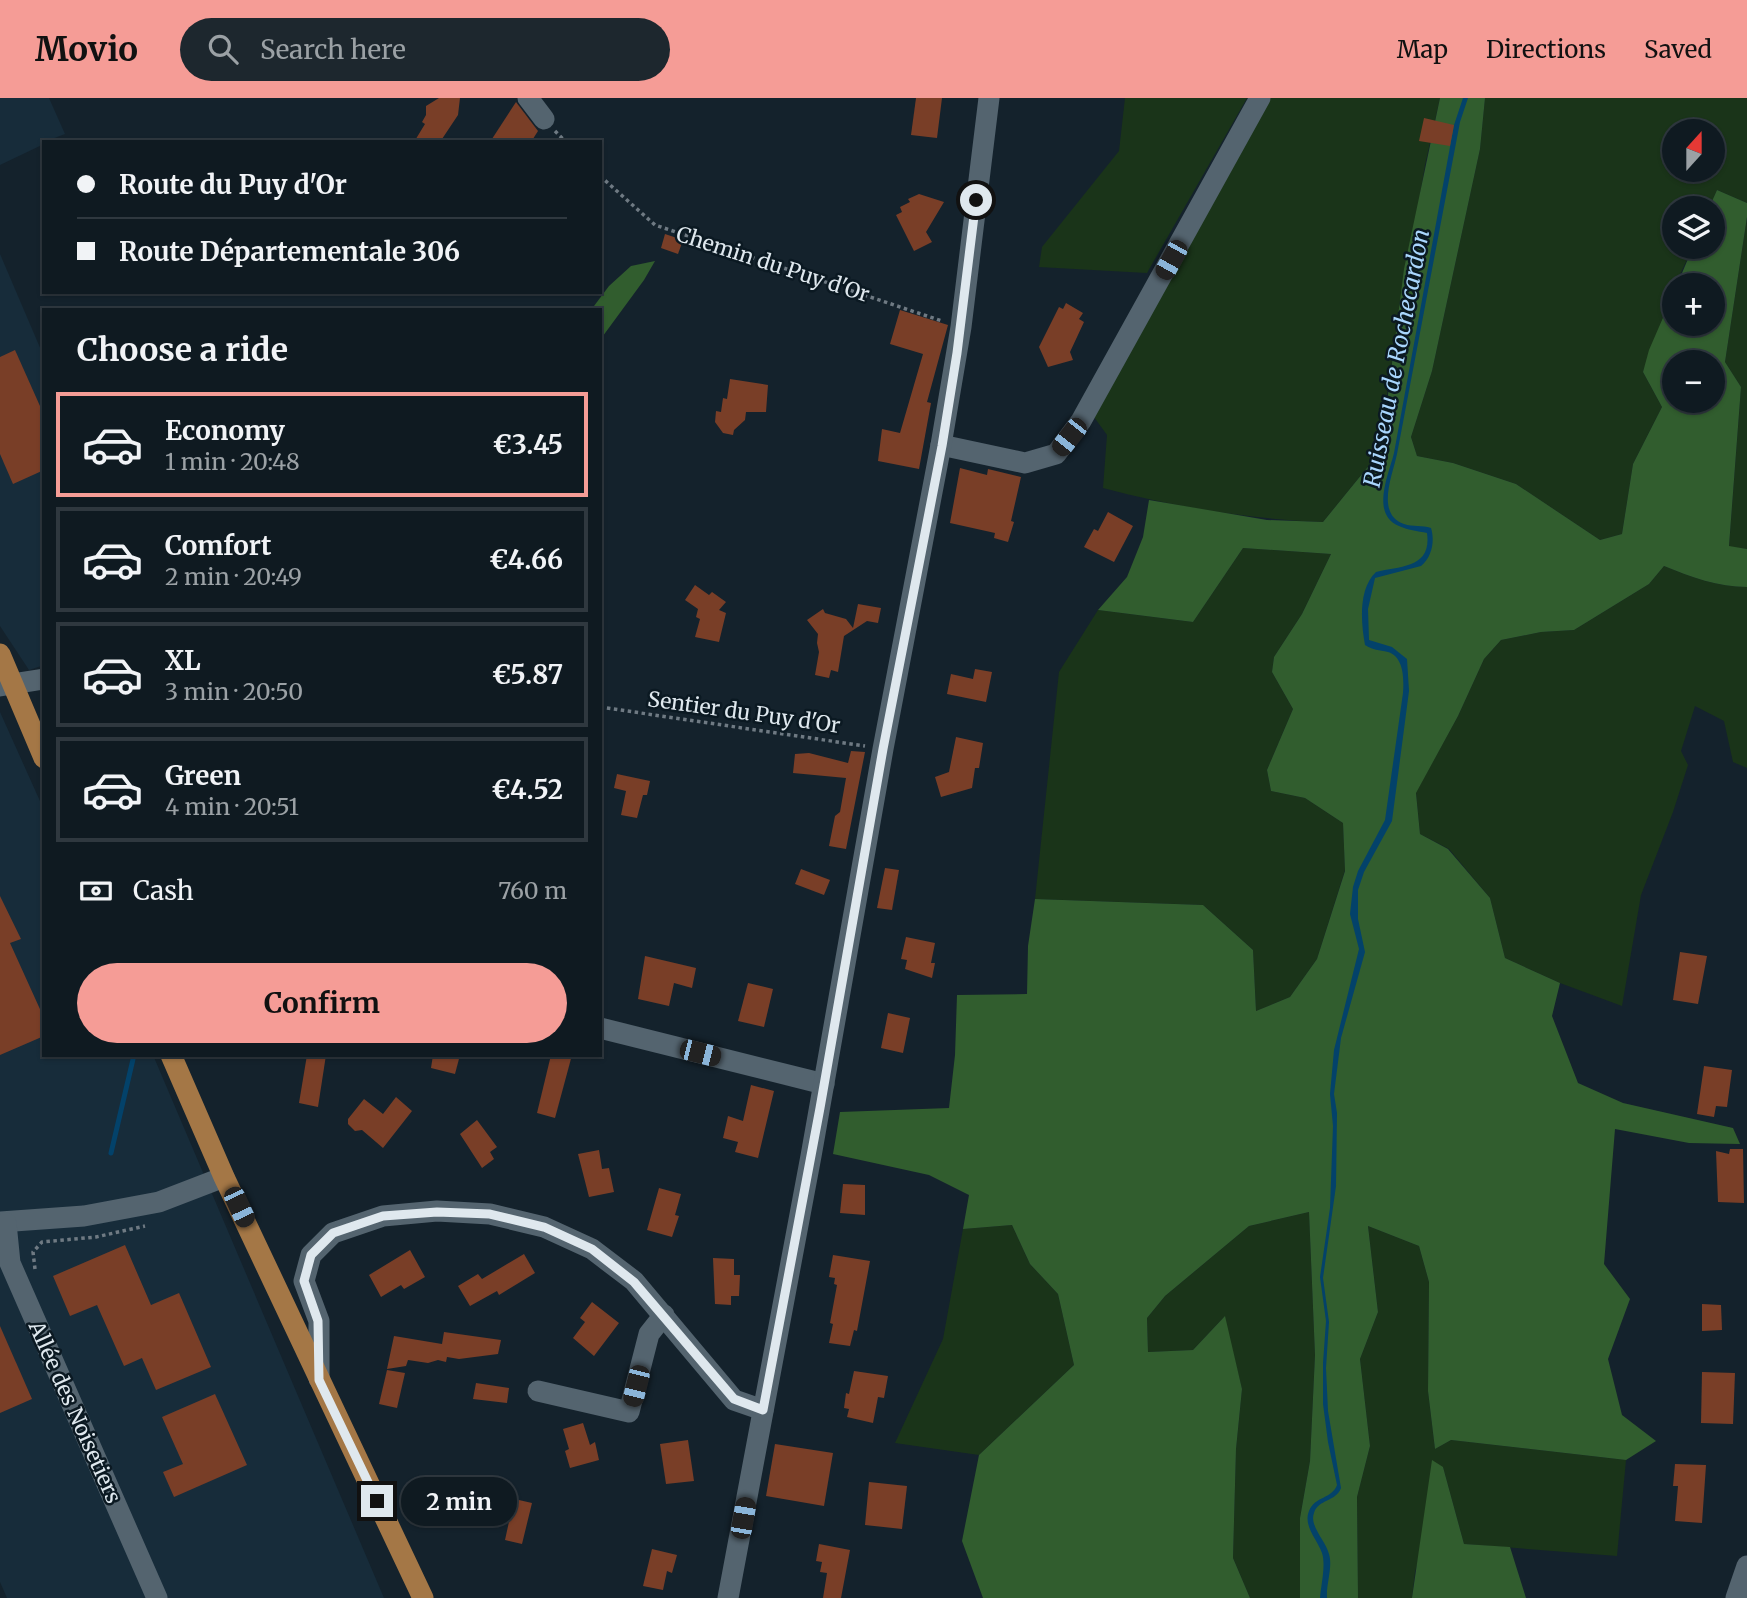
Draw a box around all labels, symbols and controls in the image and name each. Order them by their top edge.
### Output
search box [180,18,670,81]
text: Movio [35,29,138,70]
icon: search [204,30,242,68]
text: Search here [260,33,406,66]
text: Map [1397,34,1448,65]
text: Directions [1486,34,1606,65]
text: Saved [1644,34,1712,65]
north arrow [1662,119,1726,182]
map controls [1662,119,1725,413]
text: Route du Puy d'Or [119,168,347,201]
route start [960,184,992,216]
button: layers [1662,196,1725,259]
street label: Chemin du Puy d'Or [673,220,873,308]
water label: Ruisseau de Rochecardon [1357,226,1435,490]
text: Route Départementale 306 [119,235,460,268]
car [1152,237,1191,283]
button: + [1662,273,1725,336]
text: Choose a ride [77,330,288,370]
button: − [1662,350,1725,413]
icon: car [81,413,144,476]
text: Economy [165,414,285,447]
car [1048,414,1091,460]
text: €3.45 [493,428,563,461]
text: 1 min · 20:48 [165,447,300,476]
icon: car [81,528,144,591]
text: Comfort [165,529,271,562]
text: €4.66 [489,543,563,576]
text: 2 min · 20:49 [165,562,302,591]
icon: car [81,643,144,706]
text: XL [165,644,201,677]
text: €5.87 [492,658,563,691]
text: 3 min · 20:50 [165,677,303,706]
street label: Sentier du Puy d'Or [646,685,842,739]
icon: car [81,758,144,821]
text: Green [165,759,241,792]
text: €4.52 [491,773,563,806]
text: 4 min · 20:51 [165,792,299,821]
icon: cash [77,872,115,910]
text: Cash [133,874,194,907]
text: 760 m [498,876,567,905]
button: Confirm [77,963,567,1043]
car [678,1038,723,1068]
car [221,1184,258,1230]
street label: Allée des Noisetiers [22,1316,127,1507]
car [621,1363,652,1409]
callout: 2 min [402,1476,517,1526]
route end [361,1485,393,1517]
text: 2 min [426,1487,492,1516]
car [730,1495,757,1541]

